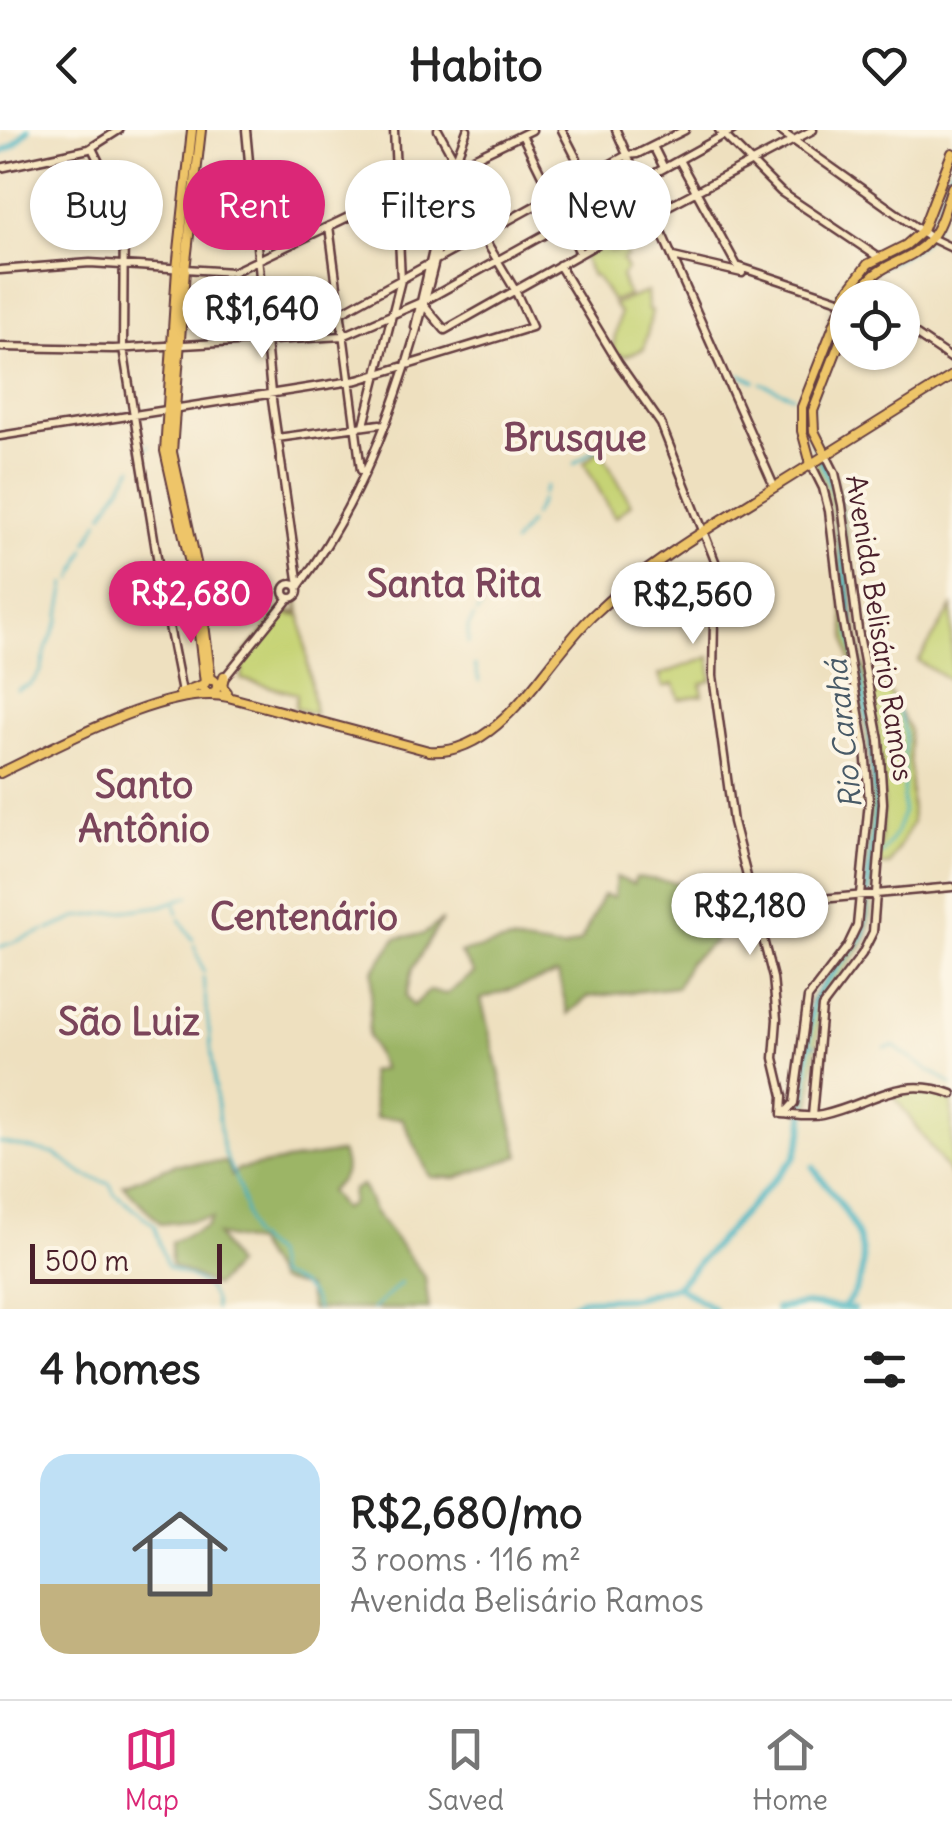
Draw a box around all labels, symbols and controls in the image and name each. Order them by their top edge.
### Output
text: Habito [409,37,543,93]
icon: back [40,38,95,93]
icon: heart [857,38,912,93]
chip: Buy [30,160,163,250]
chip: Rent [183,160,325,250]
chip: Filters [345,160,511,250]
chip: New [531,160,671,250]
pin: R$1,640 [170,276,354,361]
map controls [830,280,920,370]
button: locate [830,280,920,370]
text: R$1,640 [205,288,319,329]
district label: Brusque [503,414,647,461]
street label: Avenida Belisário Ramos [838,472,922,784]
district label: Santa Rita [366,560,542,607]
pin: R$2,680 [99,561,283,646]
pin: R$2,560 [601,562,785,647]
text: R$2,680 [131,573,251,614]
text: R$2,560 [633,574,753,615]
water label: Rio Carahá [816,656,870,811]
district label: Santo Antônio [78,761,210,852]
pin: R$2,180 [658,873,842,958]
text: R$2,180 [693,885,807,926]
district label: Centenário [210,893,398,940]
district label: São Luiz [58,998,200,1045]
scale bar [30,1239,222,1284]
text: 500 m [45,1243,129,1279]
icon: filters [857,1342,912,1397]
text: 4 homes [40,1343,201,1395]
text: R$2,680/mo [350,1487,583,1539]
icon: home [120,1494,240,1614]
text: 3 rooms · 116 m² [350,1539,581,1580]
text: Avenida Belisário Ramos [350,1580,704,1621]
tab: Map [124,1722,179,1818]
tab: Saved [427,1722,504,1818]
tab: Home [752,1722,828,1818]

